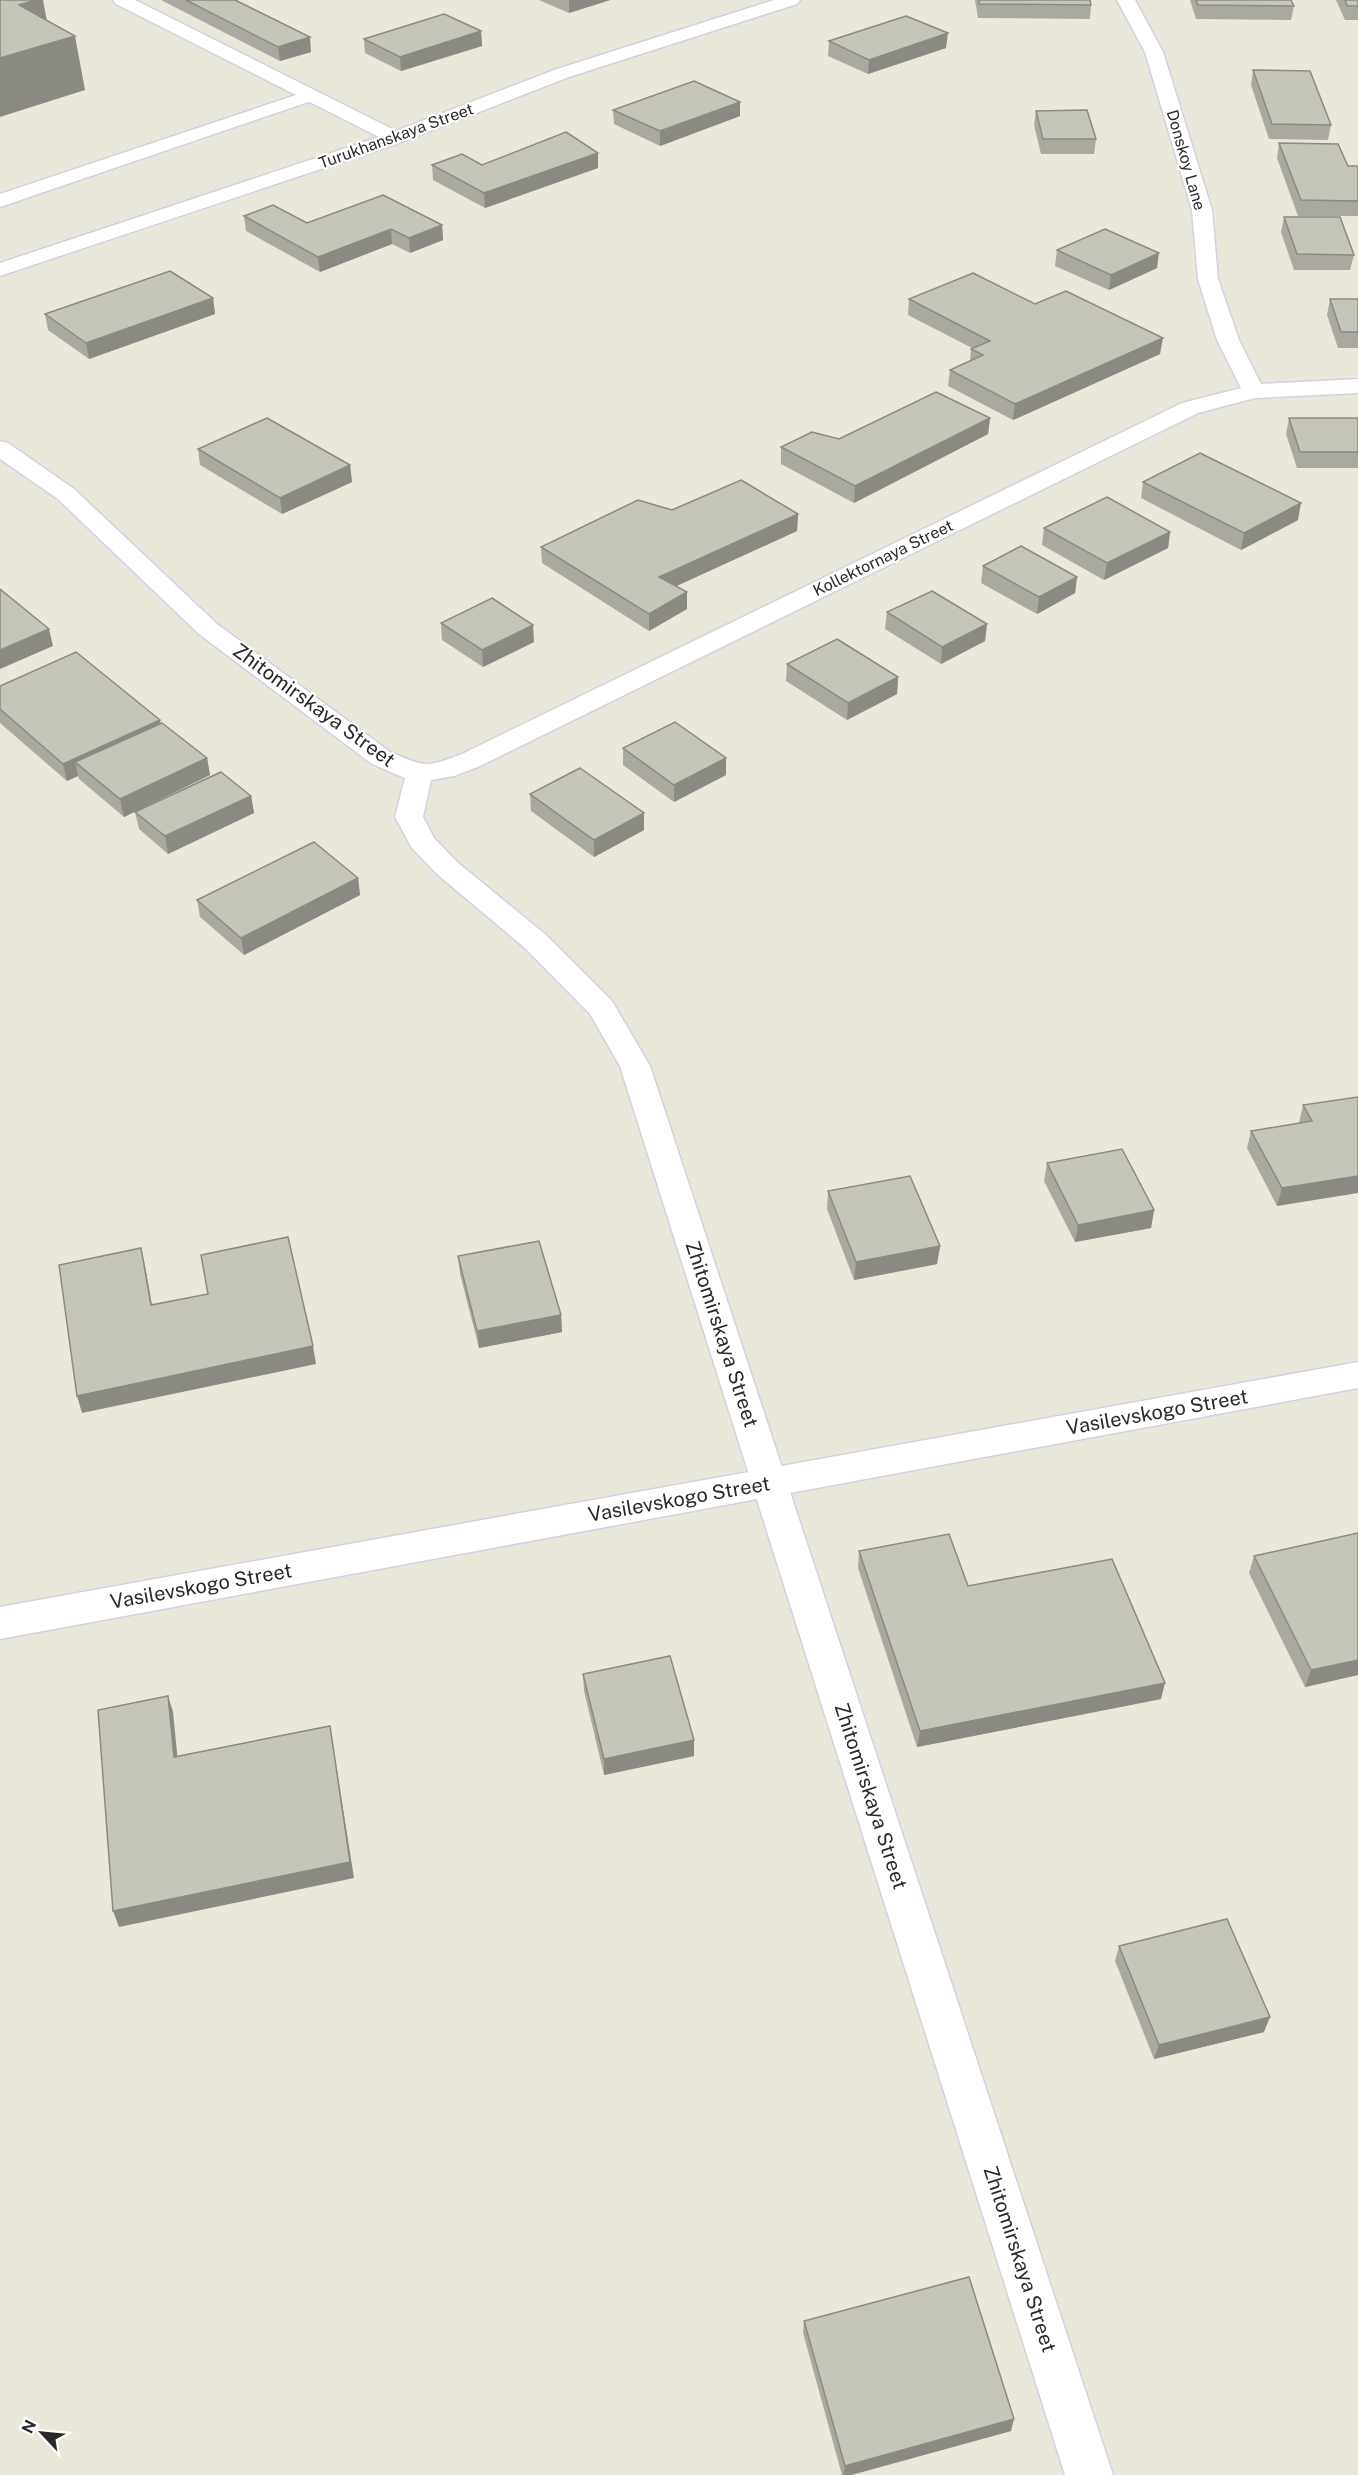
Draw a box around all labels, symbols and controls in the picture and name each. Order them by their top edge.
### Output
street label: Turukhanskaya Street [316,99,476,173]
street label: Donskoy Lane [1163,108,1209,212]
street label: Kollektornaya Street [810,516,956,600]
street label: Zhitomirskaya Street [228,638,400,772]
street label: Zhitomirskaya Street [681,1238,763,1430]
street label: Vasilevskogo Street [1064,1384,1250,1440]
street label: Vasilevskogo Street [586,1471,772,1527]
street label: Vasilevskogo Street [108,1558,294,1614]
street label: Zhitomirskaya Street [830,1700,912,1892]
street label: Zhitomirskaya Street [979,2163,1061,2355]
north arrow [12,2403,72,2463]
text: N [18,2417,40,2436]

